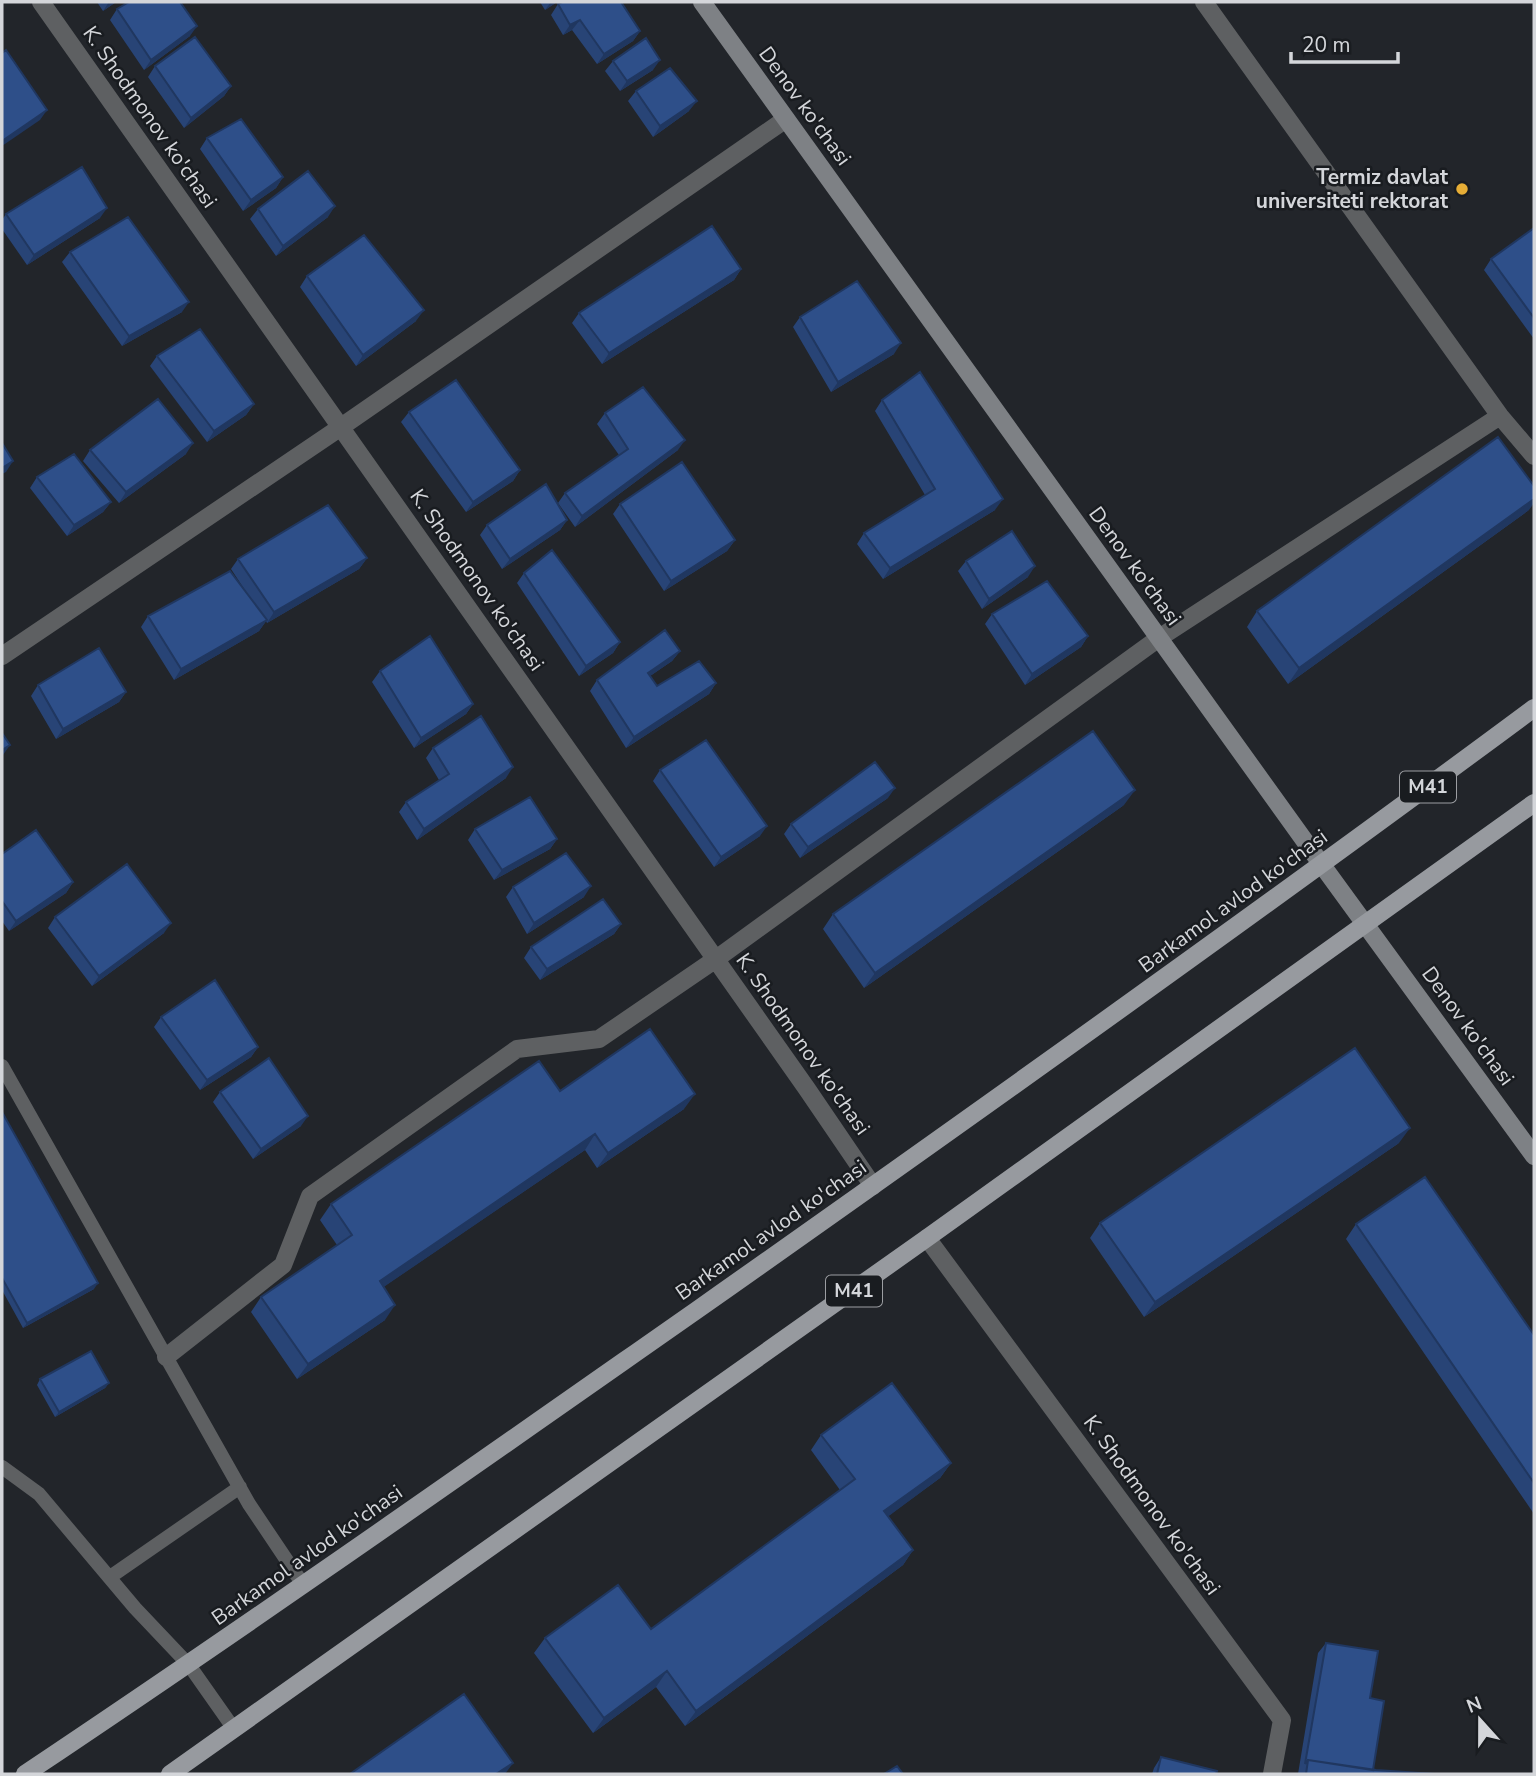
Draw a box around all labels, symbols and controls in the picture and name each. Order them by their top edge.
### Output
street label: K. Shodmonov ko'chasi [77,21,223,213]
scale bar [1291,21,1398,65]
text: 20 m [1302,31,1351,59]
street label: Denov ko'chasi [752,41,858,171]
place label: Termiz davlat universiteti rektorat [1256,163,1449,215]
marker: Termiz davlat universiteti rektorat [1454,181,1470,197]
street label: K. Shodmonov ko'chasi [404,484,550,676]
street label: Denov ko'chasi [1082,501,1188,631]
road number: M41 [1400,772,1456,802]
street label: Barkamol avlod ko'chasi [1133,823,1333,979]
street label: K. Shodmonov ko'chasi [730,948,876,1140]
street label: Denov ko'chasi [1415,961,1521,1091]
street label: Barkamol avlod ko'chasi [670,1153,872,1307]
road number: M41 [826,1275,882,1306]
street label: K. Shodmonov ko'chasi [1077,1409,1227,1601]
street label: Barkamol avlod ko'chasi [206,1478,408,1632]
north arrow [1445,1685,1515,1755]
text: N [1463,1690,1486,1720]

